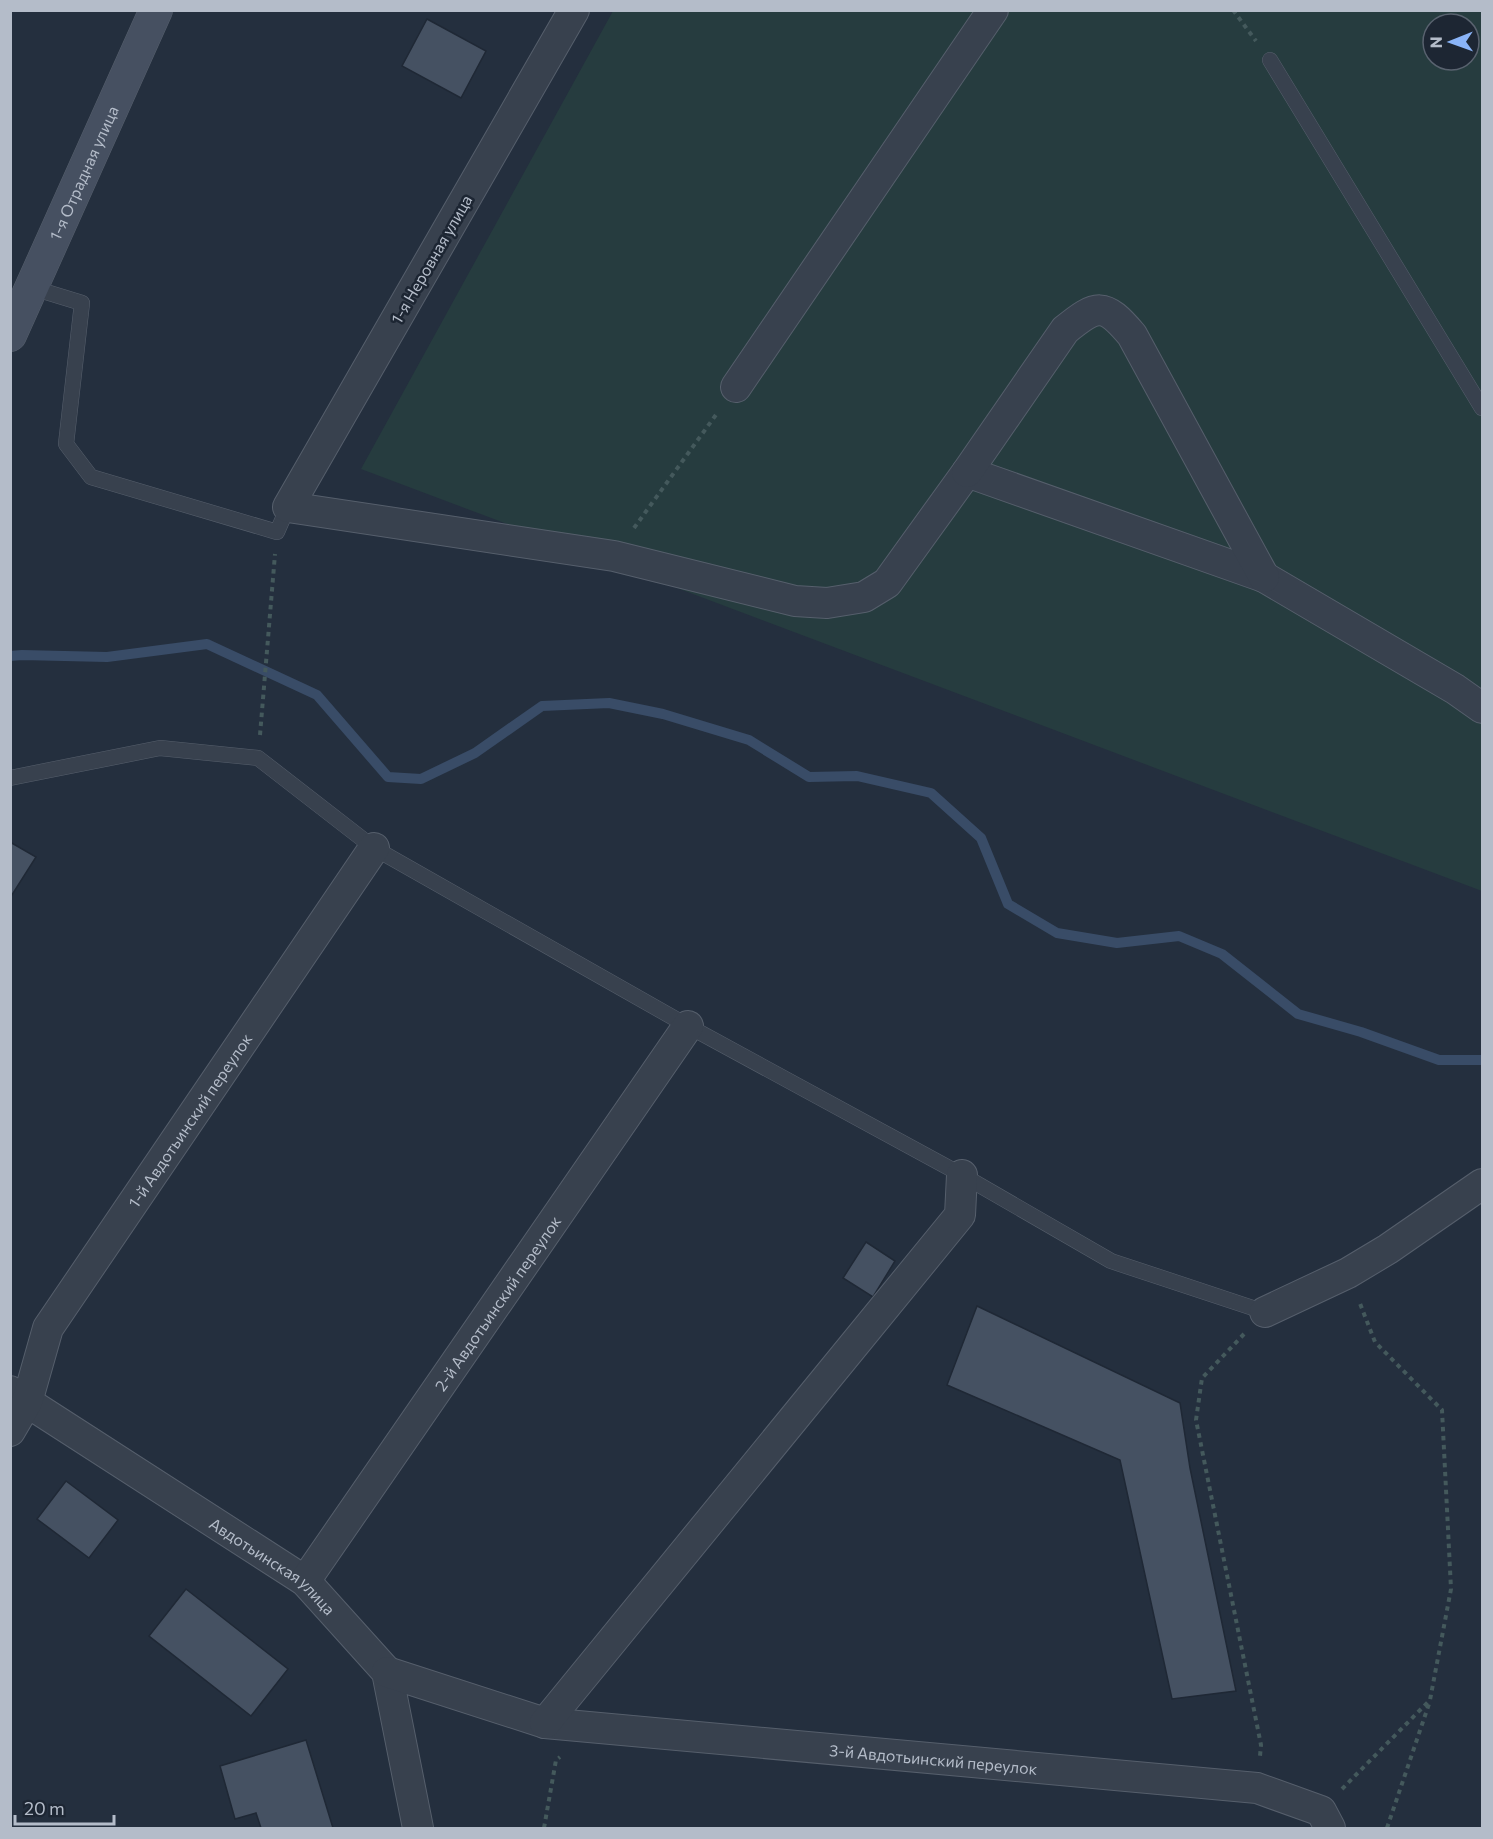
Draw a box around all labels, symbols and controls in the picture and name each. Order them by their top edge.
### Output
north arrow [1421,12,1481,72]
text: N [1426,36,1445,48]
street label: 1-я Отрадная улица [44,102,121,243]
street label: 1-я Неровная улица [386,191,476,327]
street label: 1-й Авдотьинский переулок [123,1029,255,1211]
street label: 2-й Авдотьинский переулок [430,1211,564,1394]
street label: Авдотьинская улица [206,1513,340,1618]
street label: 3-й Авдотьинский переулок [828,1739,1039,1777]
scale bar [15,1788,114,1826]
text: 20 m [24,1797,65,1819]

